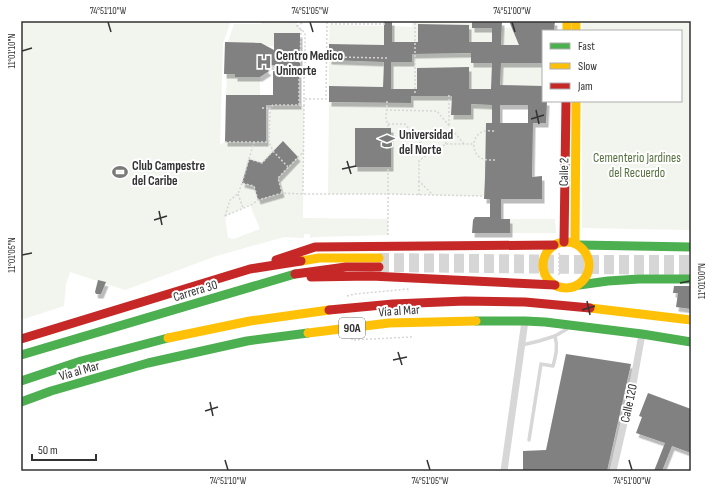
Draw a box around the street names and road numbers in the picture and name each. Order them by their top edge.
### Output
street label: Calle 2 [556,158,572,186]
street label: Carrera 30 [171,277,220,305]
street label: Vía al Mar [378,302,420,320]
road number: 90A [339,318,365,338]
street label: Vía al Mar [57,358,102,384]
street label: Calle 120 [617,382,641,424]

